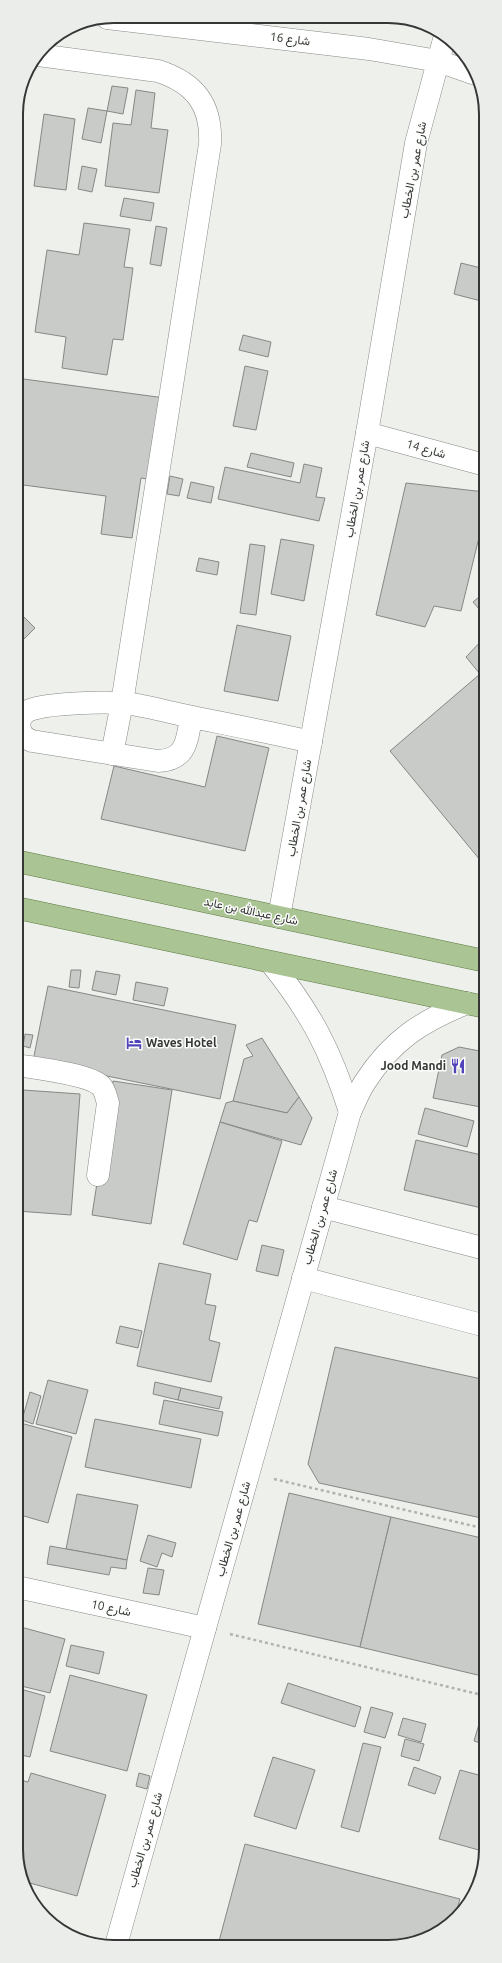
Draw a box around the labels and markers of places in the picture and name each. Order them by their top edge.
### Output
hotel icon: Waves Hotel [125,1034,143,1052]
place label: Waves Hotel [146,1036,217,1049]
restaurant icon: Jood Mandi [449,1057,467,1075]
place label: Jood Mandi [381,1059,446,1072]

